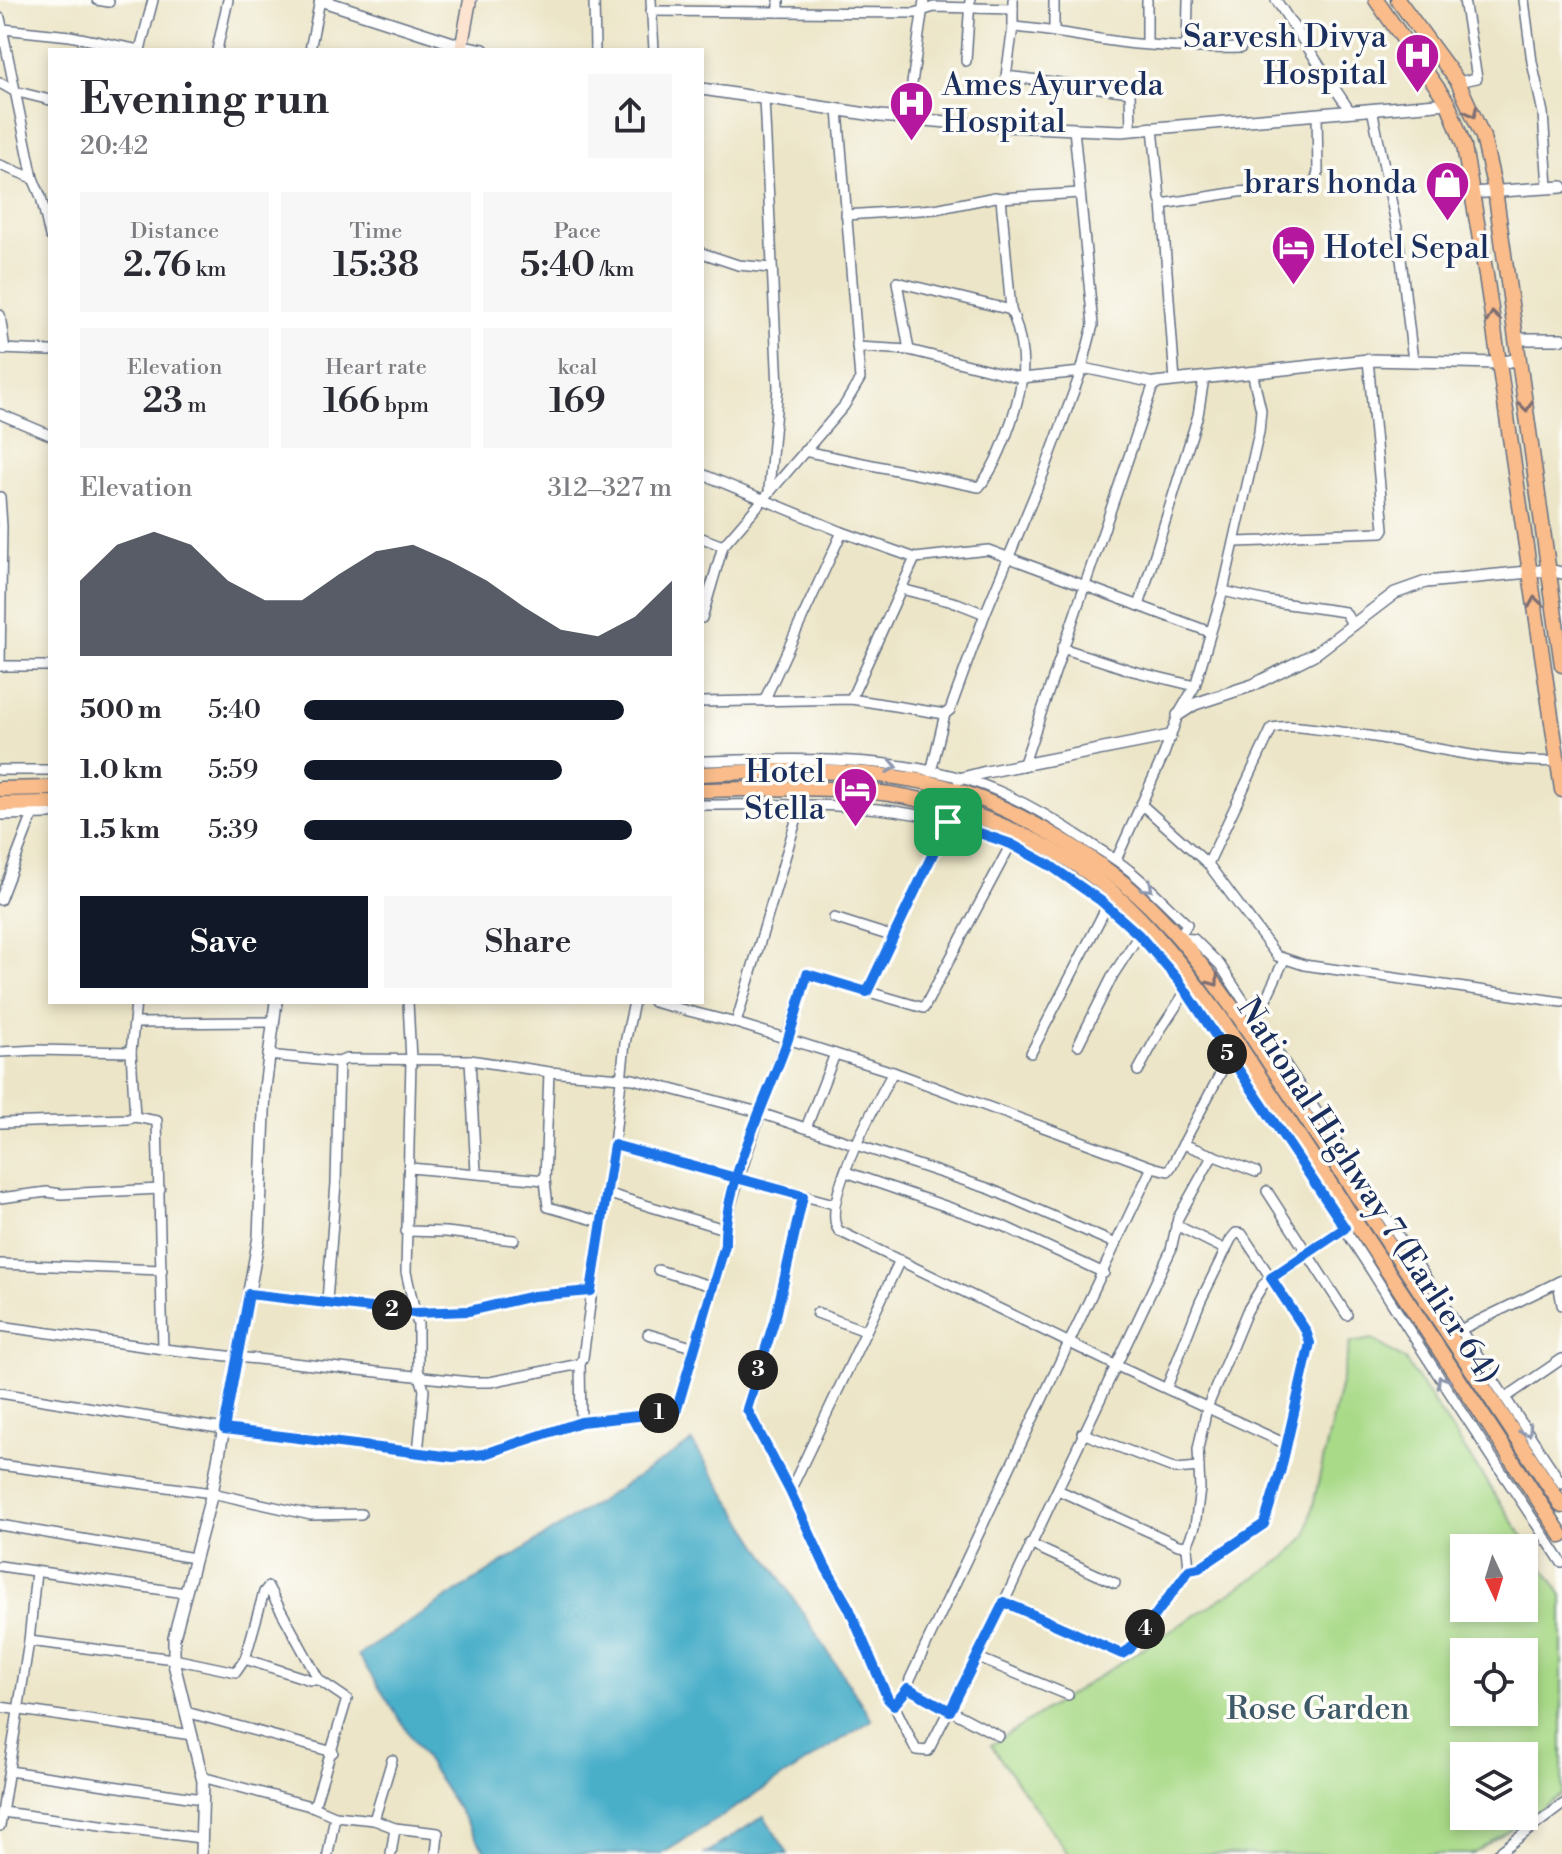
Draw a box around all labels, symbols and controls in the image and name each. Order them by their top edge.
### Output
place label: Sarvesh Divya Hospital [1183,17,1388,94]
hospital icon: Sarvesh Divya Hospital [1394,31,1442,94]
place label: Ames Ayurveda Hospital [941,65,1165,142]
text: Evening run [80,72,329,127]
button: share [588,74,672,158]
hospital icon: Ames Ayurveda Hospital [887,79,935,142]
one-way arrow [1462,103,1478,118]
text: 20:42 [80,130,148,162]
shop icon: brars honda [1424,159,1472,222]
place label: brars honda [1244,163,1418,203]
text: Distance [130,218,219,245]
text: Time [350,218,402,245]
text: Pace [554,218,601,245]
hotel icon: Hotel Sepal [1269,224,1317,287]
place label: Hotel Sepal [1324,228,1490,268]
text: 2.76 [123,245,191,287]
text: 15:38 [333,245,419,287]
text: 5:40 [520,245,595,287]
text: km [191,256,226,283]
text: /km [595,256,635,283]
one-way arrow [1485,310,1502,324]
text: Elevation [127,354,222,381]
text: Heart rate [325,354,427,381]
text: kcal [557,354,597,381]
text: 23 [142,381,183,423]
text: 166 [323,381,380,423]
text: 169 [549,381,606,423]
text: m [183,392,207,419]
text: bpm [380,392,429,419]
one-way arrow [1517,399,1534,413]
text: Elevation [80,472,193,504]
text: 312–327 m [547,472,672,504]
one-way arrow [1527,595,1544,609]
text: 500 m [80,694,162,726]
text: 5:40 [208,694,261,726]
place label: Hotel Stella [744,752,826,829]
text: 1.0 km [80,754,163,786]
text: 5:59 [208,754,258,786]
one-way arrow [885,757,899,774]
hotel icon: Hotel Stella [832,766,880,829]
pin [914,788,982,856]
icon: arrive [926,800,970,844]
text: 1.5 km [80,814,160,846]
text: 5:39 [208,814,258,846]
one-way arrow [1138,878,1153,892]
button: Save [80,896,368,988]
button: Share [384,896,672,988]
one-way arrow [1204,973,1219,987]
street label: National Highway 7 (Earlier 64) [1228,990,1508,1392]
pin: 5 [1207,1034,1247,1074]
text: 5 [1220,1040,1234,1067]
pin: 2 [372,1290,412,1330]
text: 2 [385,1296,399,1323]
pin: 3 [738,1350,778,1390]
text: 3 [751,1356,765,1383]
one-way arrow [1437,1375,1452,1389]
pin: 1 [639,1393,679,1433]
text: 1 [654,1399,664,1426]
one-way arrow [1518,1422,1533,1437]
north arrow [1450,1534,1538,1622]
map controls [1450,1534,1538,1830]
pin: 4 [1125,1609,1165,1649]
text: 4 [1138,1615,1152,1642]
button: locate [1450,1638,1538,1726]
park label: Rose Garden [1226,1689,1410,1729]
button: layers [1450,1742,1538,1830]

